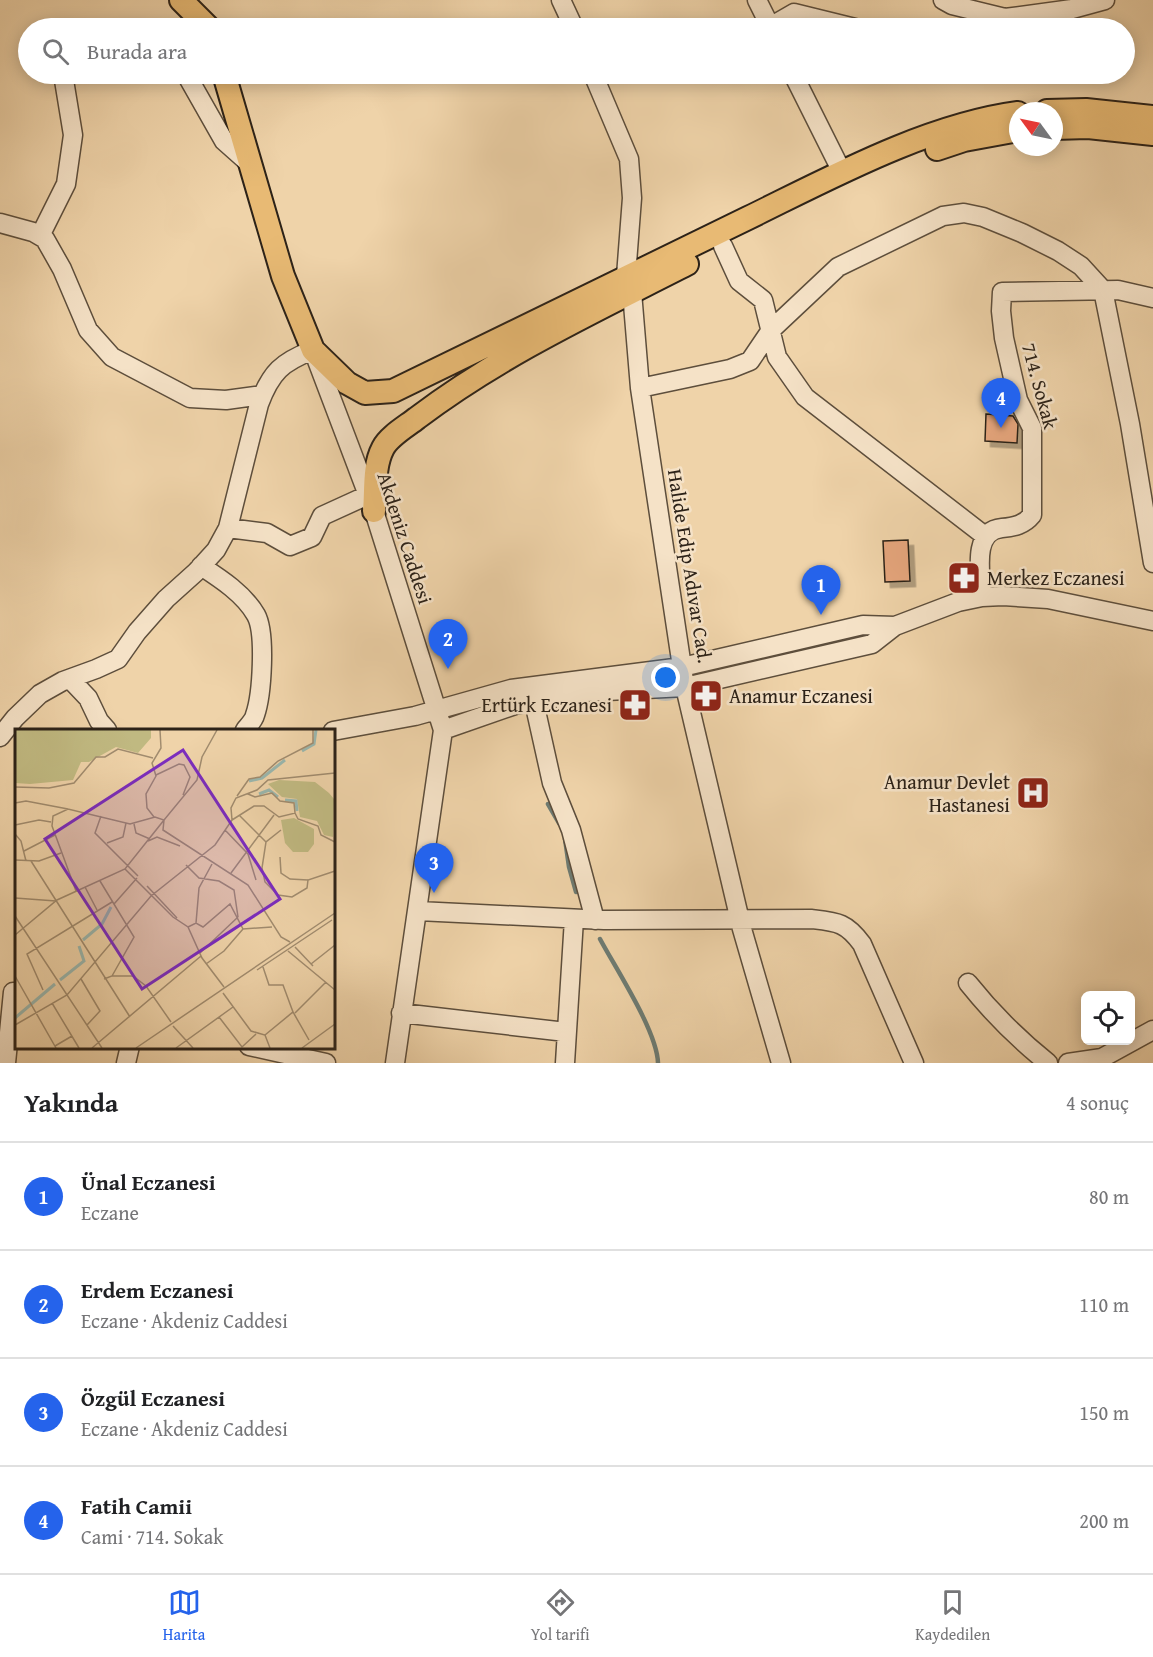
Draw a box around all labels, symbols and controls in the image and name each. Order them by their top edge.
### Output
search box [18,18,1135,84]
icon: search [39,35,72,68]
text: Burada ara [87,35,187,67]
north arrow [1009,102,1063,156]
street label: 714. Sokak [1015,340,1066,433]
pin: 4 [982,378,1020,428]
street label: Halide Edip Adıvar Cad. [661,467,720,665]
street label: Akdeniz Caddesi [371,468,441,608]
pharmacy icon: Merkez Eczanesi [946,560,982,596]
place label: Merkez Eczanesi [987,563,1125,592]
pin: 1 [802,566,840,615]
pin: 2 [428,620,468,669]
your location [651,663,680,692]
pharmacy icon: Anamur Eczanesi [688,678,724,714]
place label: Anamur Eczanesi [729,681,873,710]
pharmacy icon: Ertürk Eczanesi [617,687,653,723]
place label: Ertürk Eczanesi [482,690,612,719]
inset map [15,729,334,1048]
place label: Anamur Devlet Hastanesi [884,767,1010,819]
hospital icon: Anamur Devlet Hastanesi [1015,775,1051,811]
pin: 3 [414,844,454,893]
map controls [1081,991,1135,1045]
button: locate [1081,991,1135,1045]
text: Yakında [24,1083,118,1122]
text: 4 sonuç [1066,1088,1129,1117]
text: Ünal Eczanesi [81,1166,216,1198]
text: 1 [38,1182,49,1211]
text: 80 m [1089,1182,1129,1211]
text: Eczane [81,1198,139,1227]
text: Erdem Eczanesi [81,1274,234,1306]
text: 2 [38,1290,49,1319]
text: 110 m [1079,1290,1129,1319]
text: Eczane · Akdeniz Caddesi [81,1306,288,1335]
text: Özgül Eczanesi [81,1382,225,1414]
text: 3 [38,1398,49,1427]
text: 150 m [1079,1398,1129,1427]
text: Eczane · Akdeniz Caddesi [81,1414,288,1443]
text: Fatih Camii [81,1490,192,1522]
text: 4 [38,1506,49,1535]
text: 200 m [1079,1506,1129,1535]
text: Cami · 714. Sokak [81,1522,223,1551]
tab: Harita [163,1586,205,1646]
tab: Yol tarifi [531,1586,590,1646]
tab: Kaydedilen [915,1586,990,1646]

